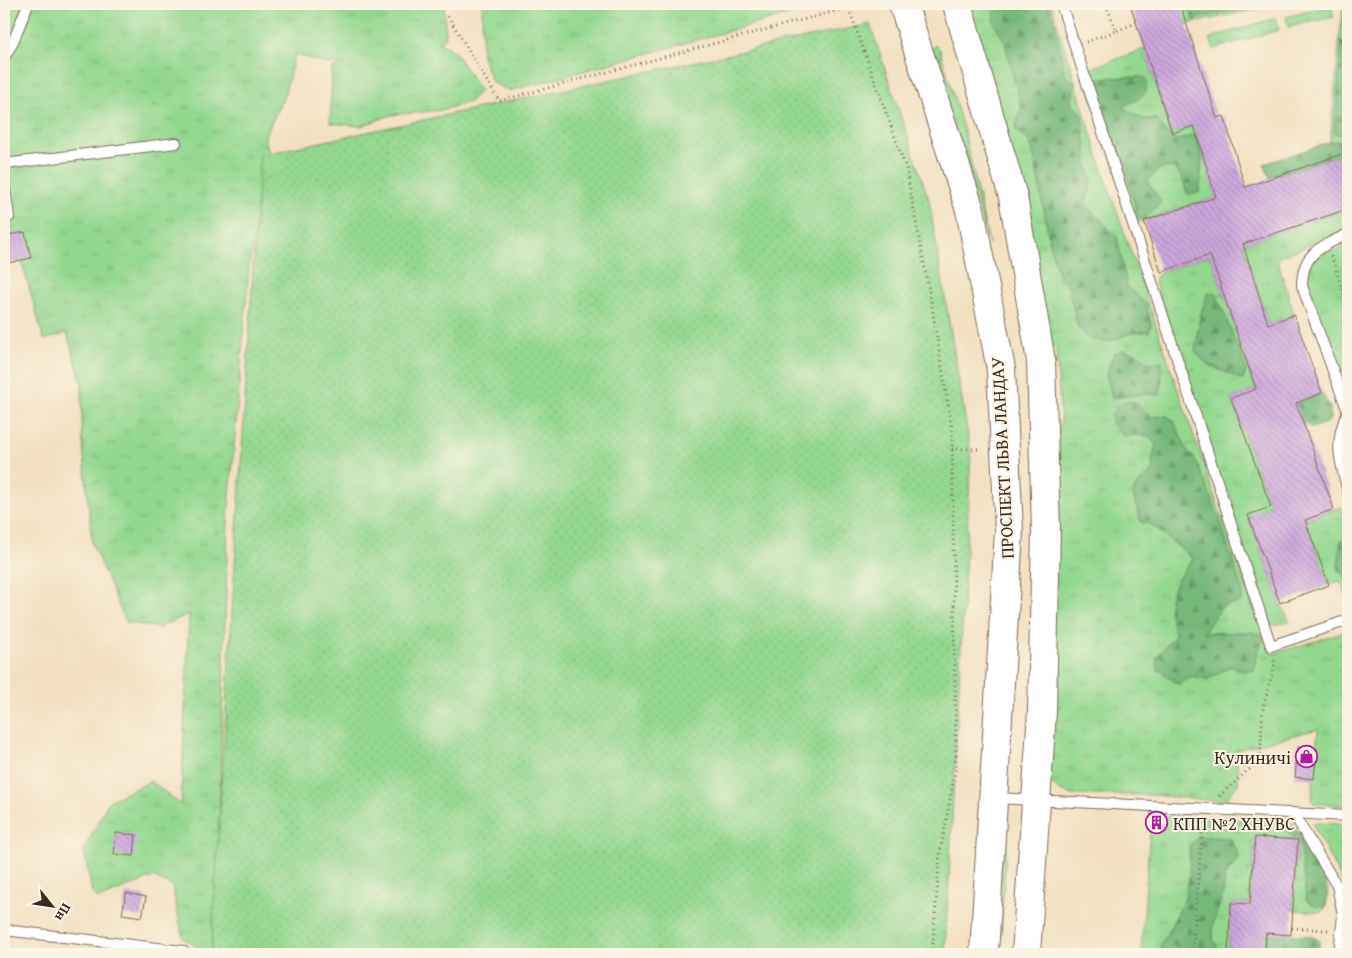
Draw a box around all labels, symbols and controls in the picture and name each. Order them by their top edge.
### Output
street label: ПРОСПЕКТ ЛЬВА ЛАНДАУ [983,356,1021,560]
place label: Кулиничі [1214,744,1291,771]
shop icon: Кулиничі [1295,745,1319,769]
place label: КПП №2 ХНУВС [1173,810,1295,837]
building icon: КПП №2 ХНУВС [1145,811,1169,835]
north arrow [28,880,78,930]
text: Пн [50,900,76,926]

